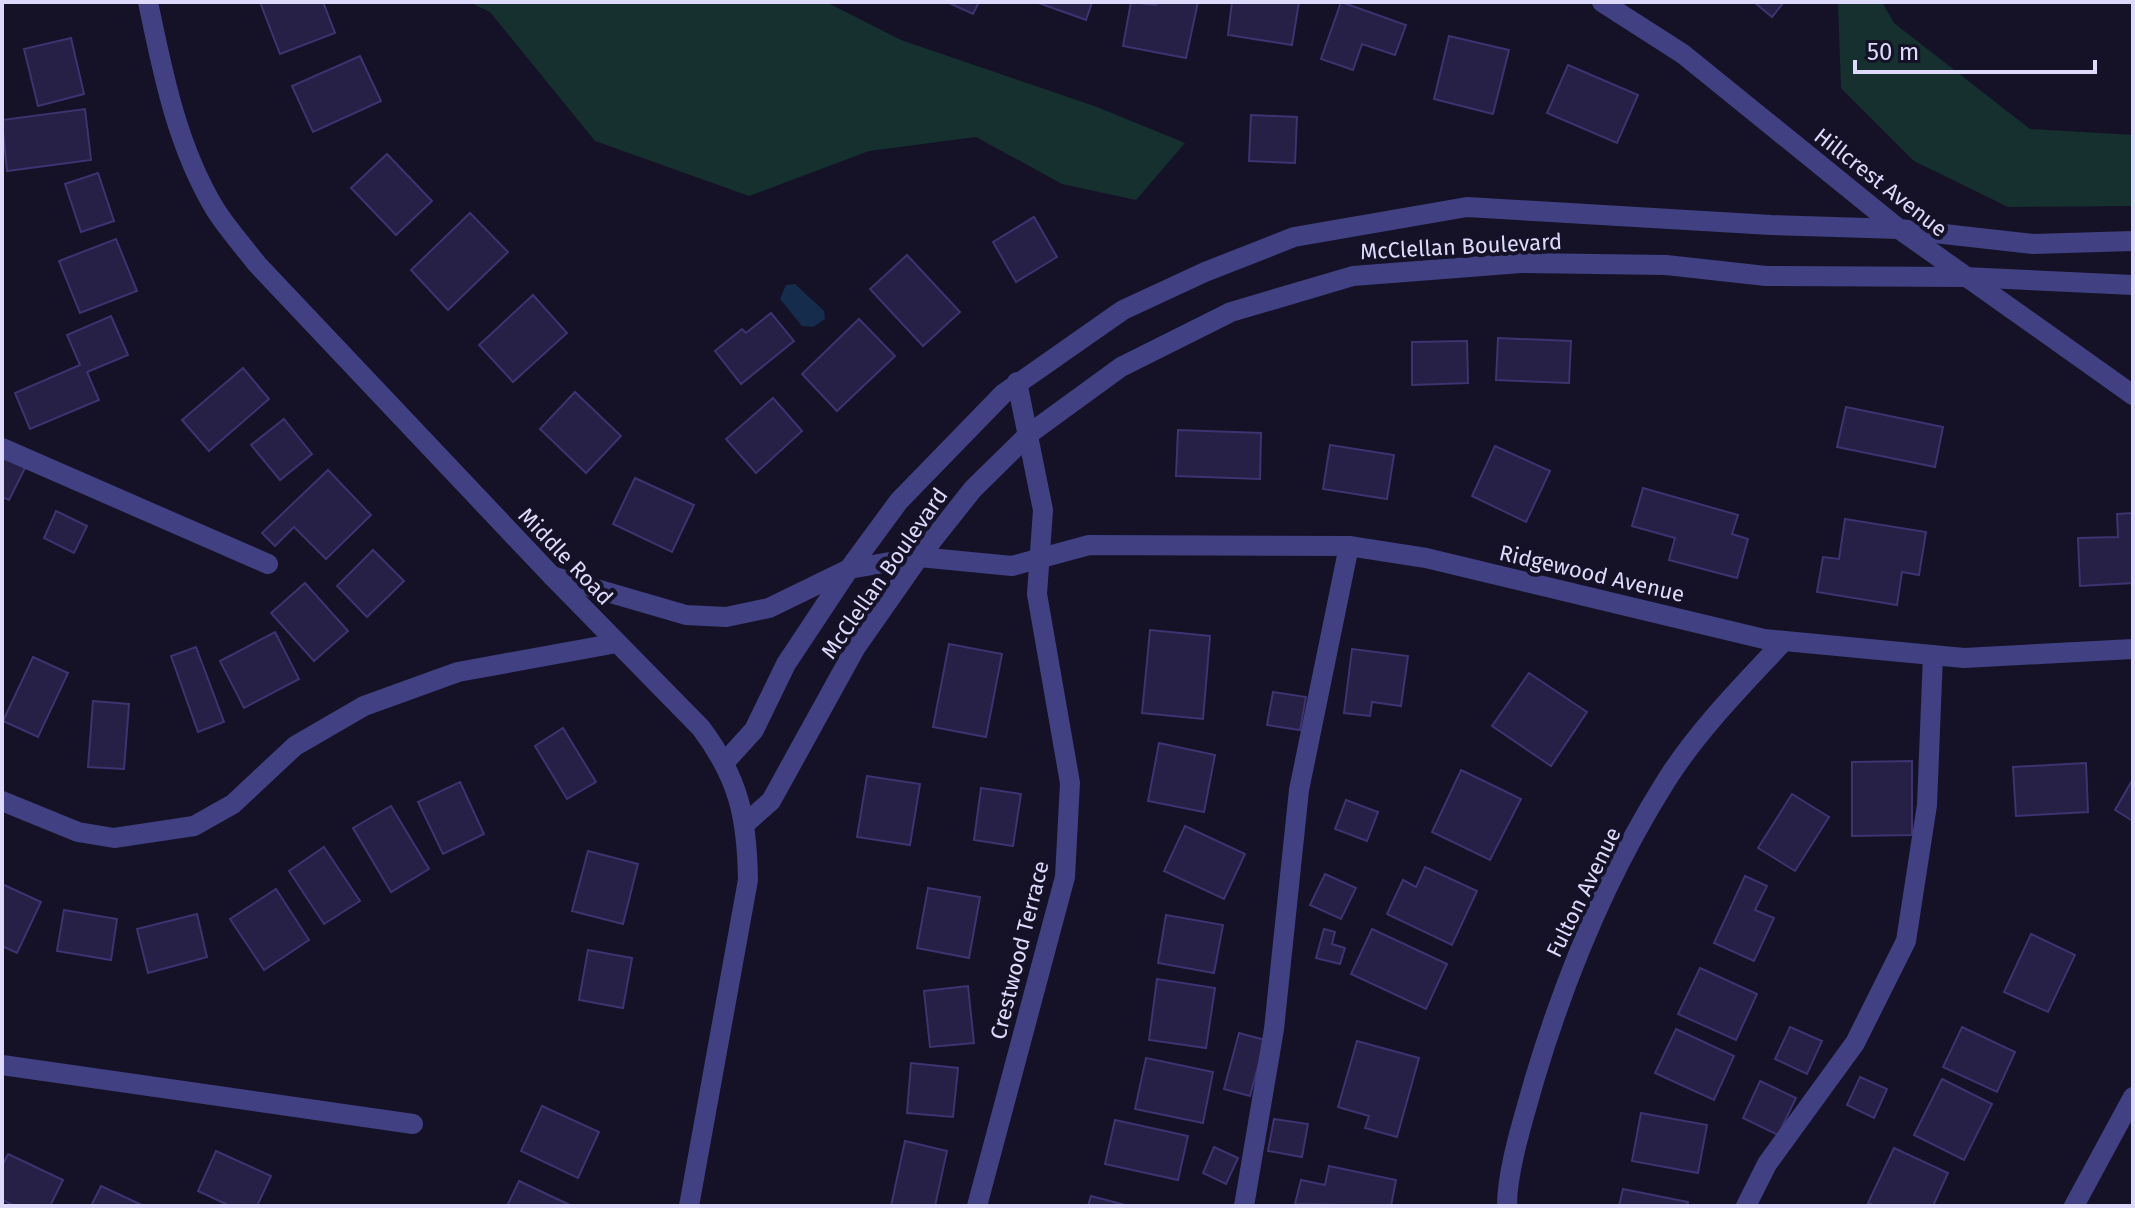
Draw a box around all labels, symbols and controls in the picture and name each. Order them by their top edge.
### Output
scale bar [1855,24,2095,74]
text: 50 m [1867,38,1919,66]
street label: Hillcrest Avenue [1809,122,1953,243]
street label: McClellan Boulevard [1359,228,1563,265]
street label: McClellan Boulevard [815,483,953,664]
street label: Middle Road [513,502,619,611]
street label: Ridgewood Avenue [1497,539,1687,608]
street label: Fulton Avenue [1540,823,1627,962]
street label: Crestwood Terrace [984,858,1055,1042]

